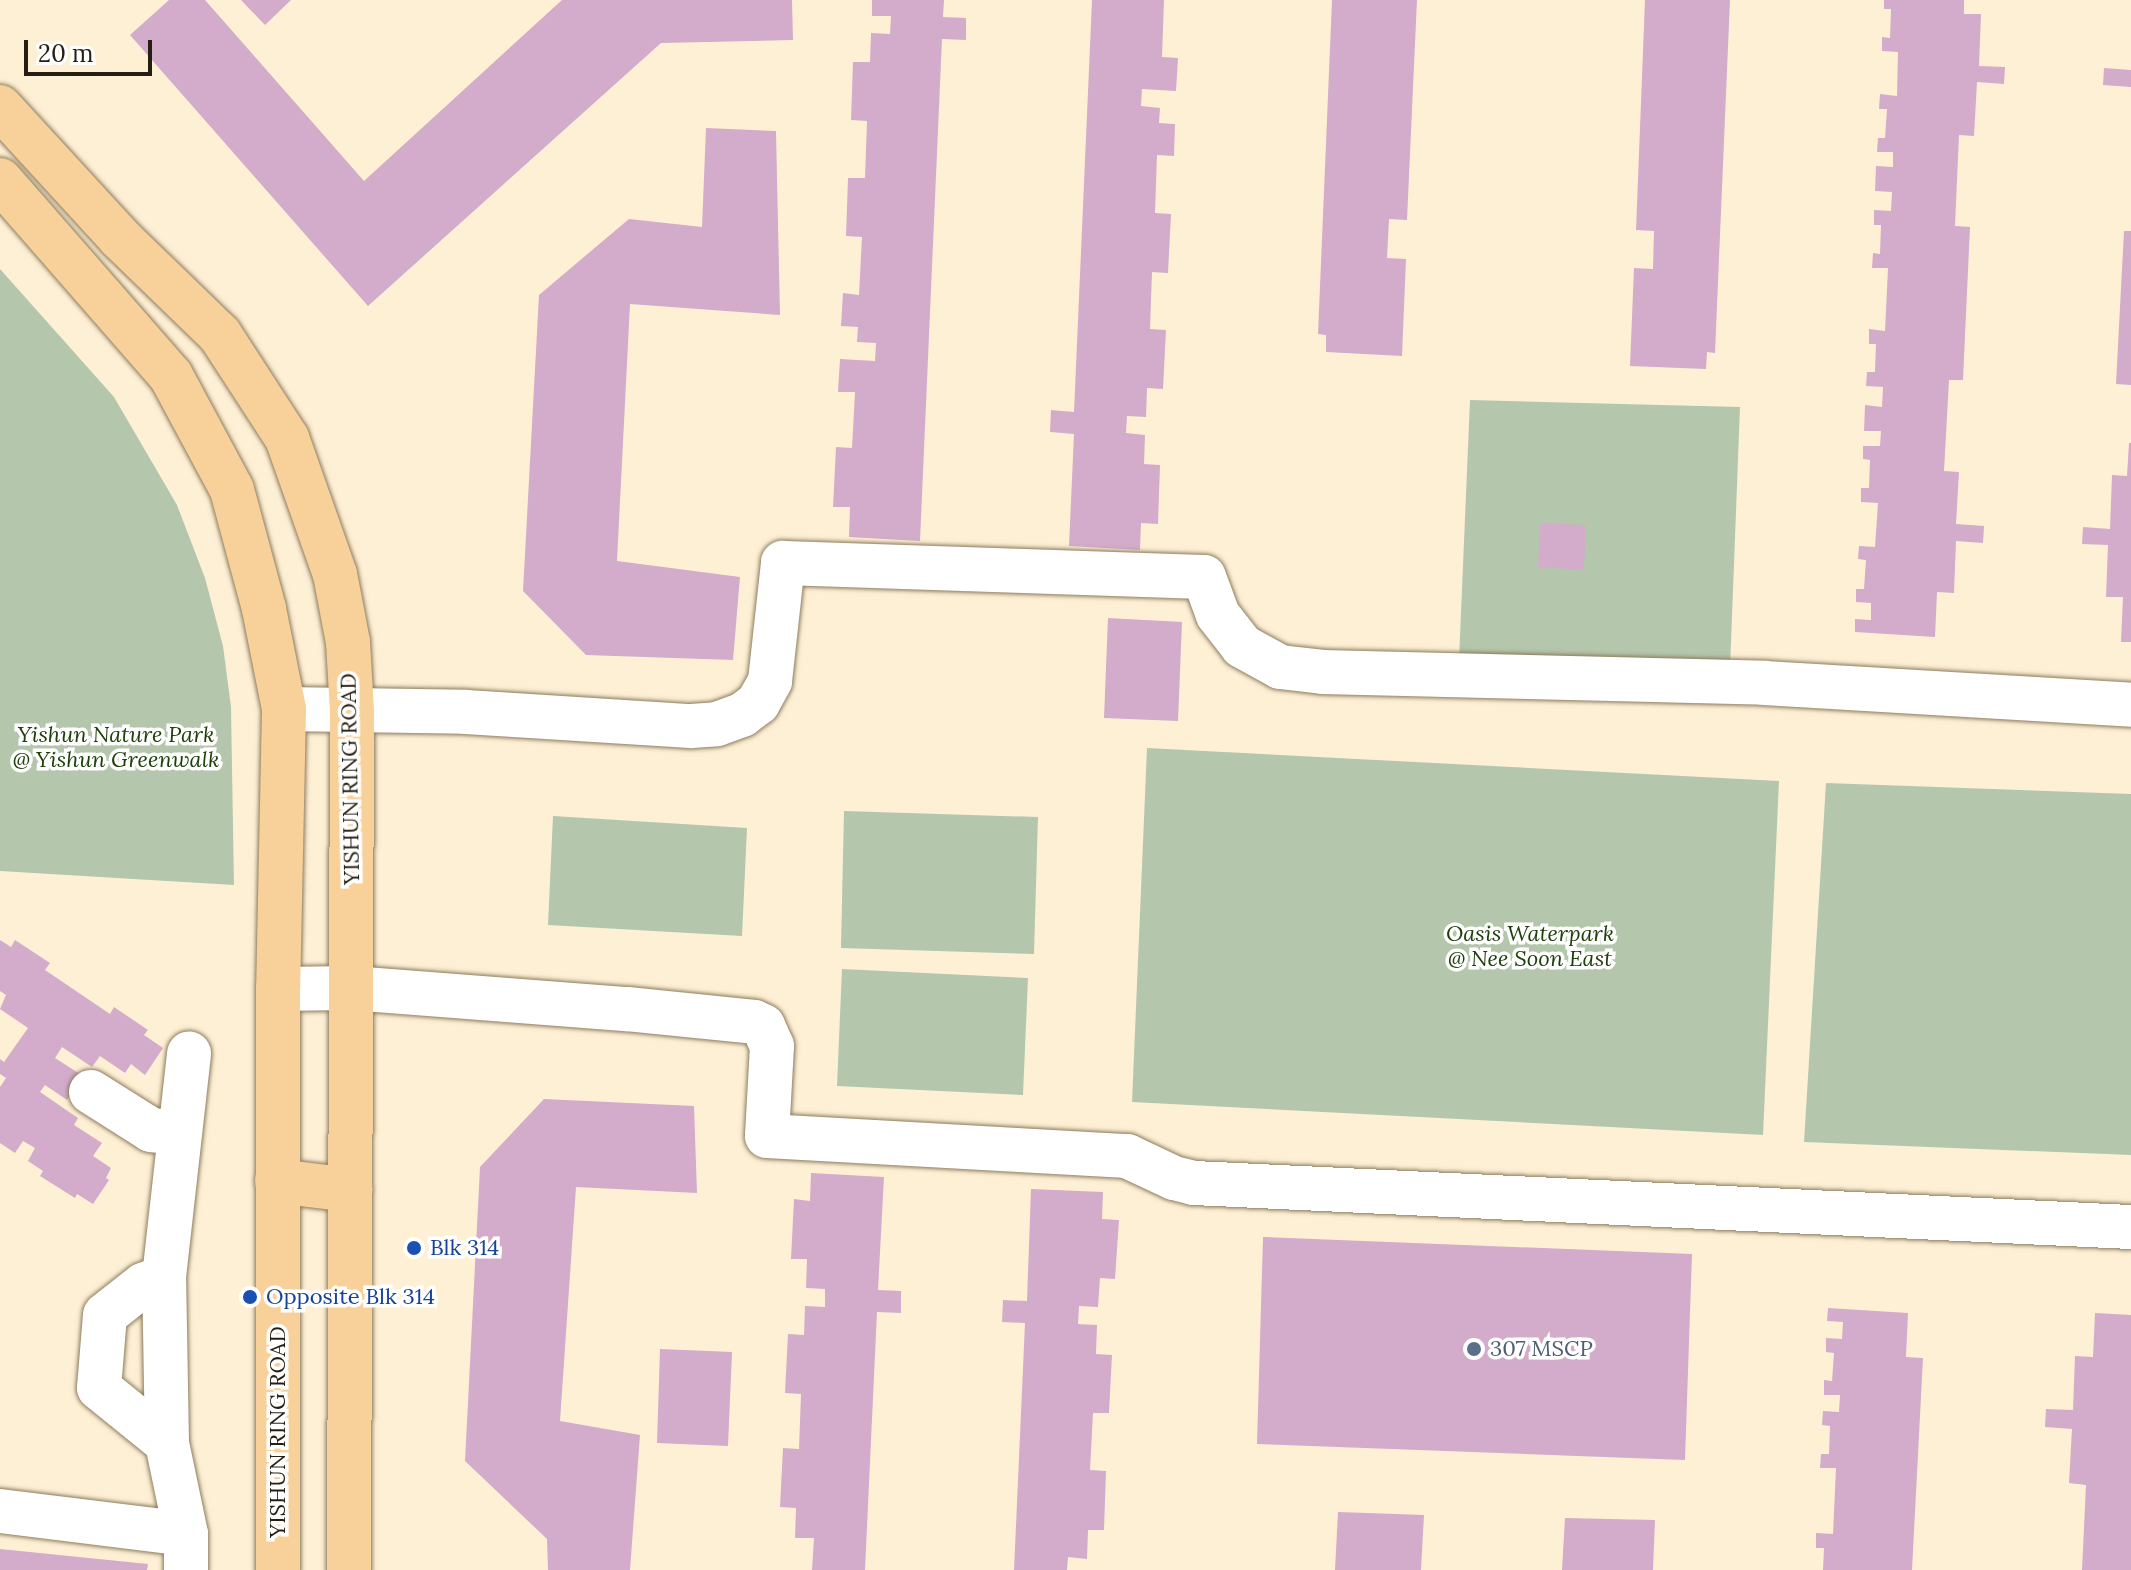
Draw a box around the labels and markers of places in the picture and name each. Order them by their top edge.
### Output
place label: Blk 314 [430,1235,499,1261]
marker: Blk 314 [405,1239,423,1257]
place label: Opposite Blk 314 [266,1284,435,1310]
marker: Opposite Blk 314 [241,1288,259,1306]
place label: 307 MSCP [1490,1336,1593,1362]
marker: 307 MSCP [1465,1340,1483,1358]

